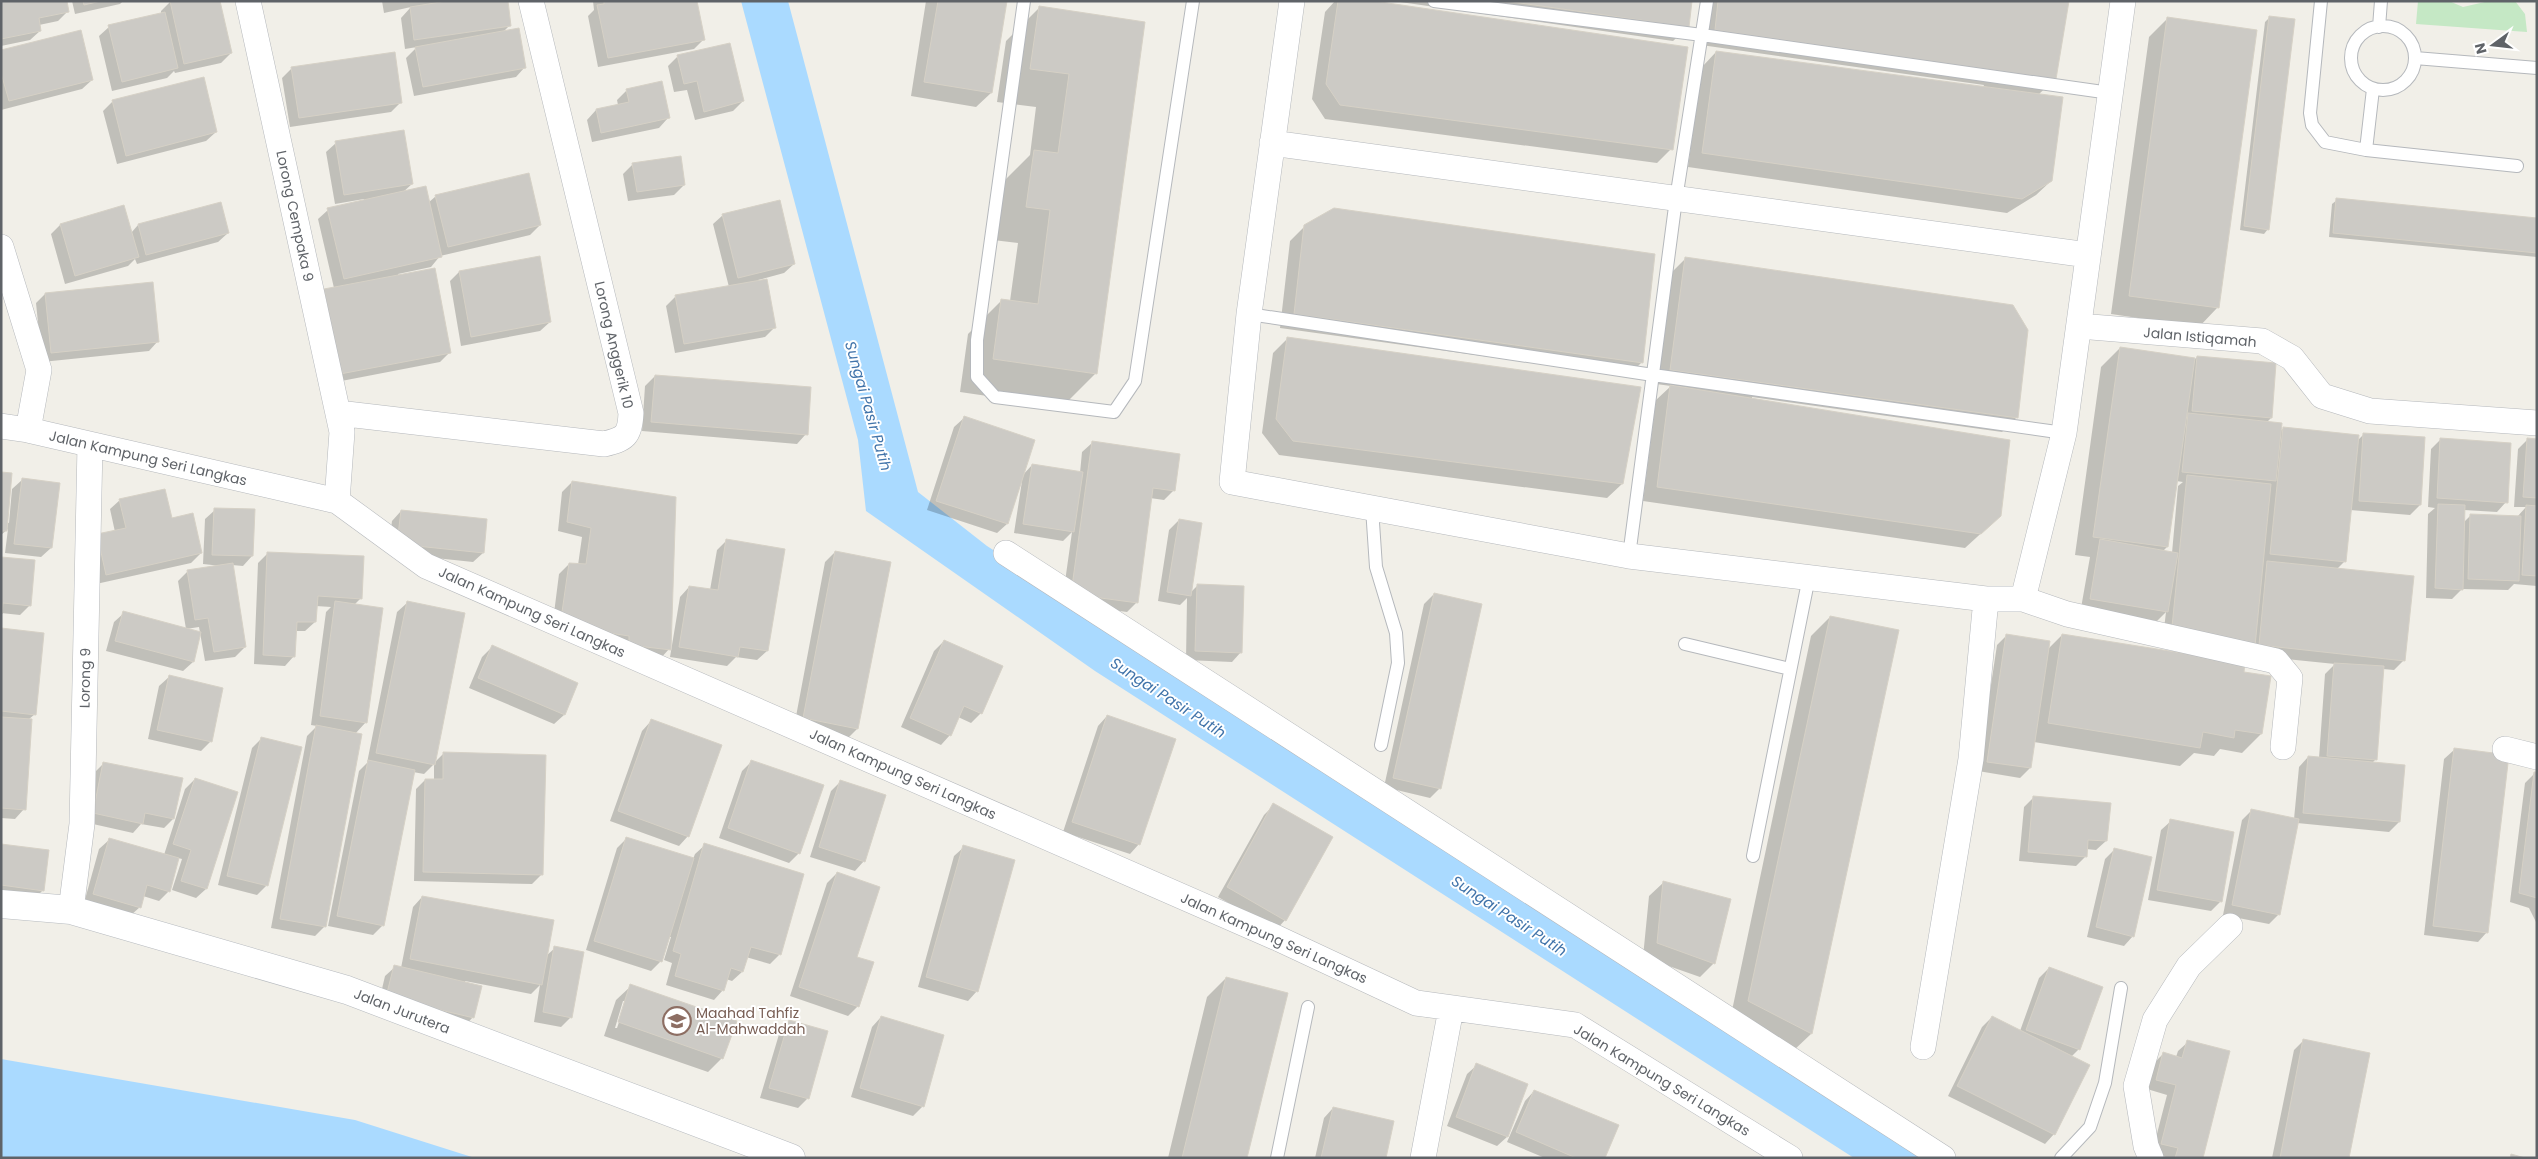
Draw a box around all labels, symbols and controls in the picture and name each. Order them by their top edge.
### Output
north arrow [2468,20,2518,70]
text: N [2469,41,2491,56]
street label: Lorong Cempaka 9 [271,149,319,283]
street label: Lorong Anggerik 10 [590,279,638,411]
street label: Jalan Istiqamah [2143,322,2257,352]
water label: Sungai Pasir Putih [840,339,897,473]
street label: Jalan Kampung Seri Langkas [47,425,249,491]
street label: Jalan Kampung Seri Langkas [435,562,629,662]
street label: Lorong 9 [74,648,96,708]
water label: Sungai Pasir Putih [1106,652,1230,743]
street label: Jalan Kampung Seri Langkas [806,724,1000,824]
water label: Sungai Pasir Putih [1447,870,1571,961]
street label: Jalan Kampung Seri Langkas [1177,888,1371,988]
street label: Jalan Jurutera [351,983,453,1039]
place label: Maahad Tahfiz Al-Mahwaddah [696,1003,805,1039]
school or university icon: Maahad Tahfiz Al-Mahwaddah [662,1006,692,1036]
street label: Jalan Kampung Seri Langkas [1570,1019,1754,1141]

